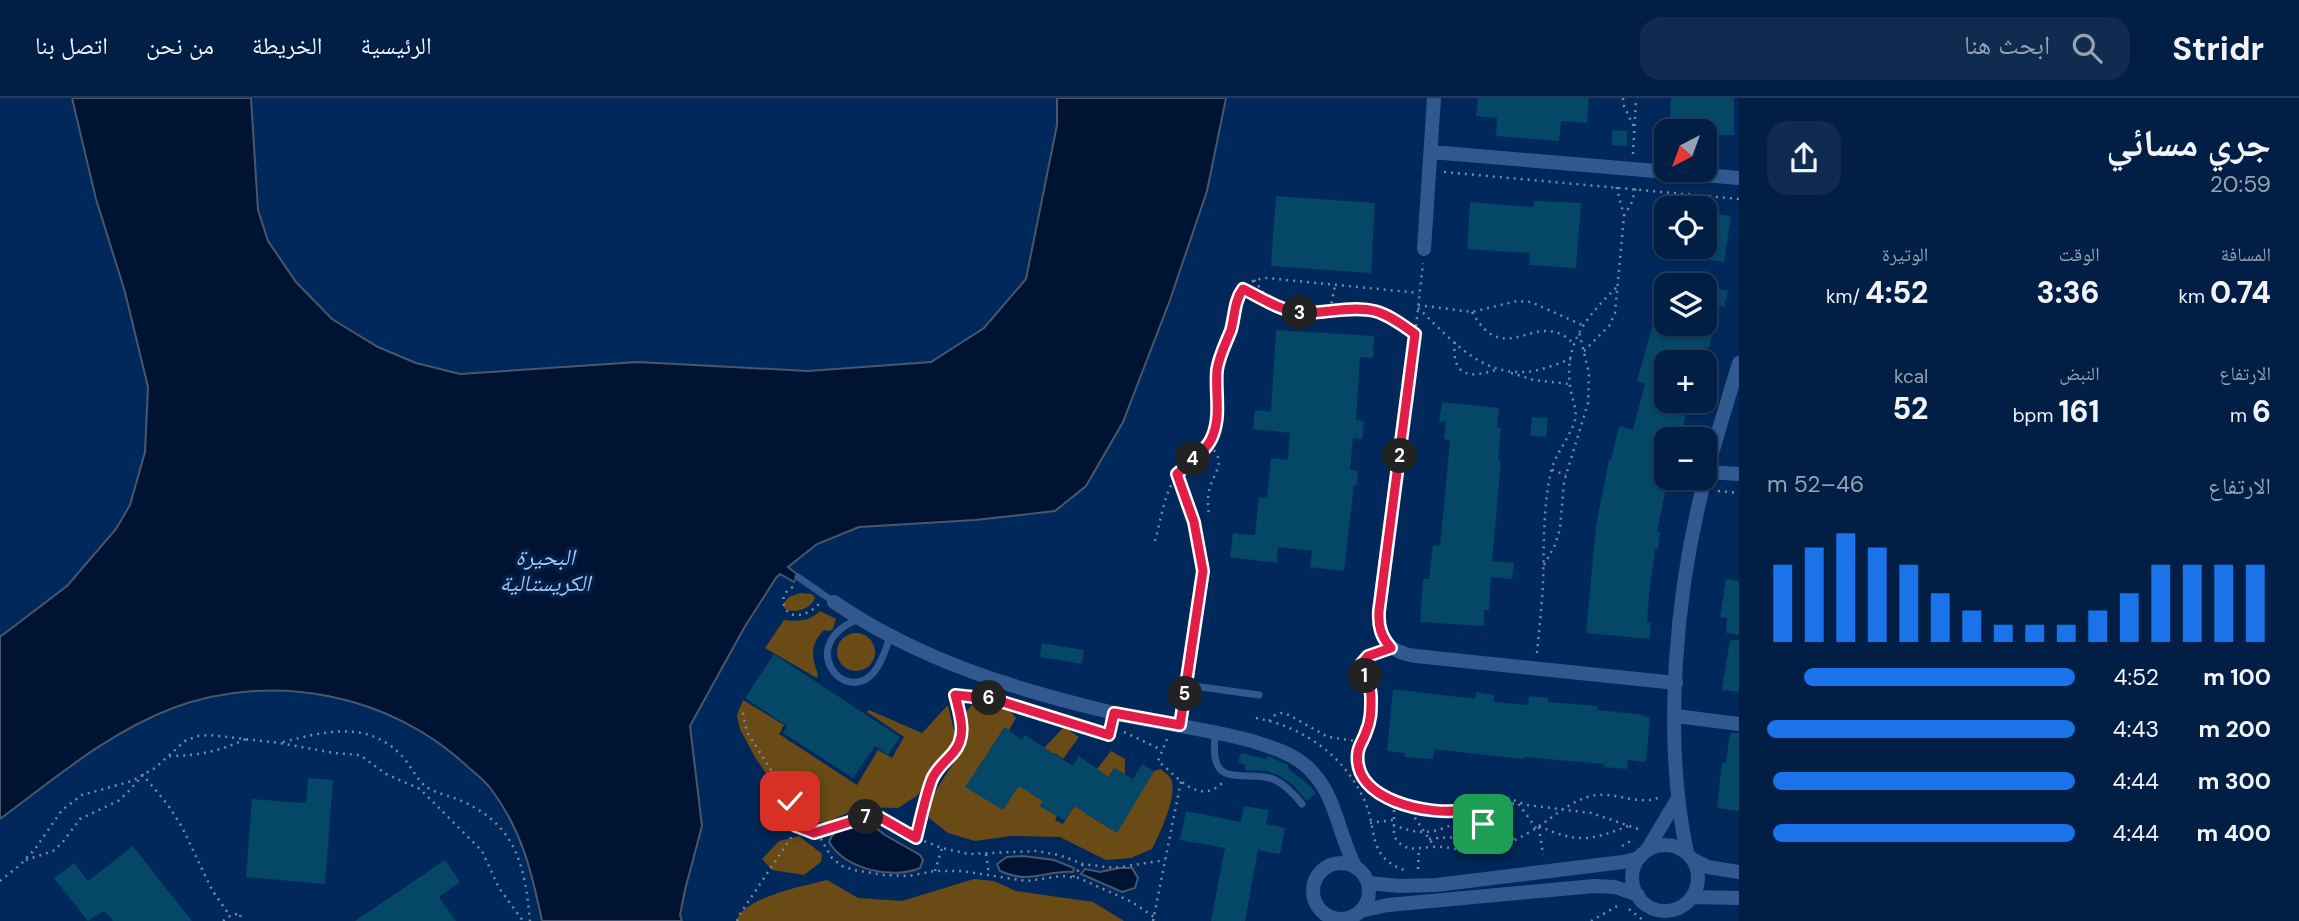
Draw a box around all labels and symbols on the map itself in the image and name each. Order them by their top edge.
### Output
north arrow [1654,119,1717,182]
pin: 3 [1282,296,1318,330]
pin: 2 [1382,438,1418,474]
pin: 4 [1176,442,1210,476]
water label: البحيرة الكريستالية [500,542,593,598]
pin: 1 [1348,658,1382,694]
pin: 5 [1168,676,1202,712]
pin: 6 [972,680,1006,716]
pin [760,771,820,831]
pin [1453,794,1513,854]
pin: 7 [848,800,884,834]

